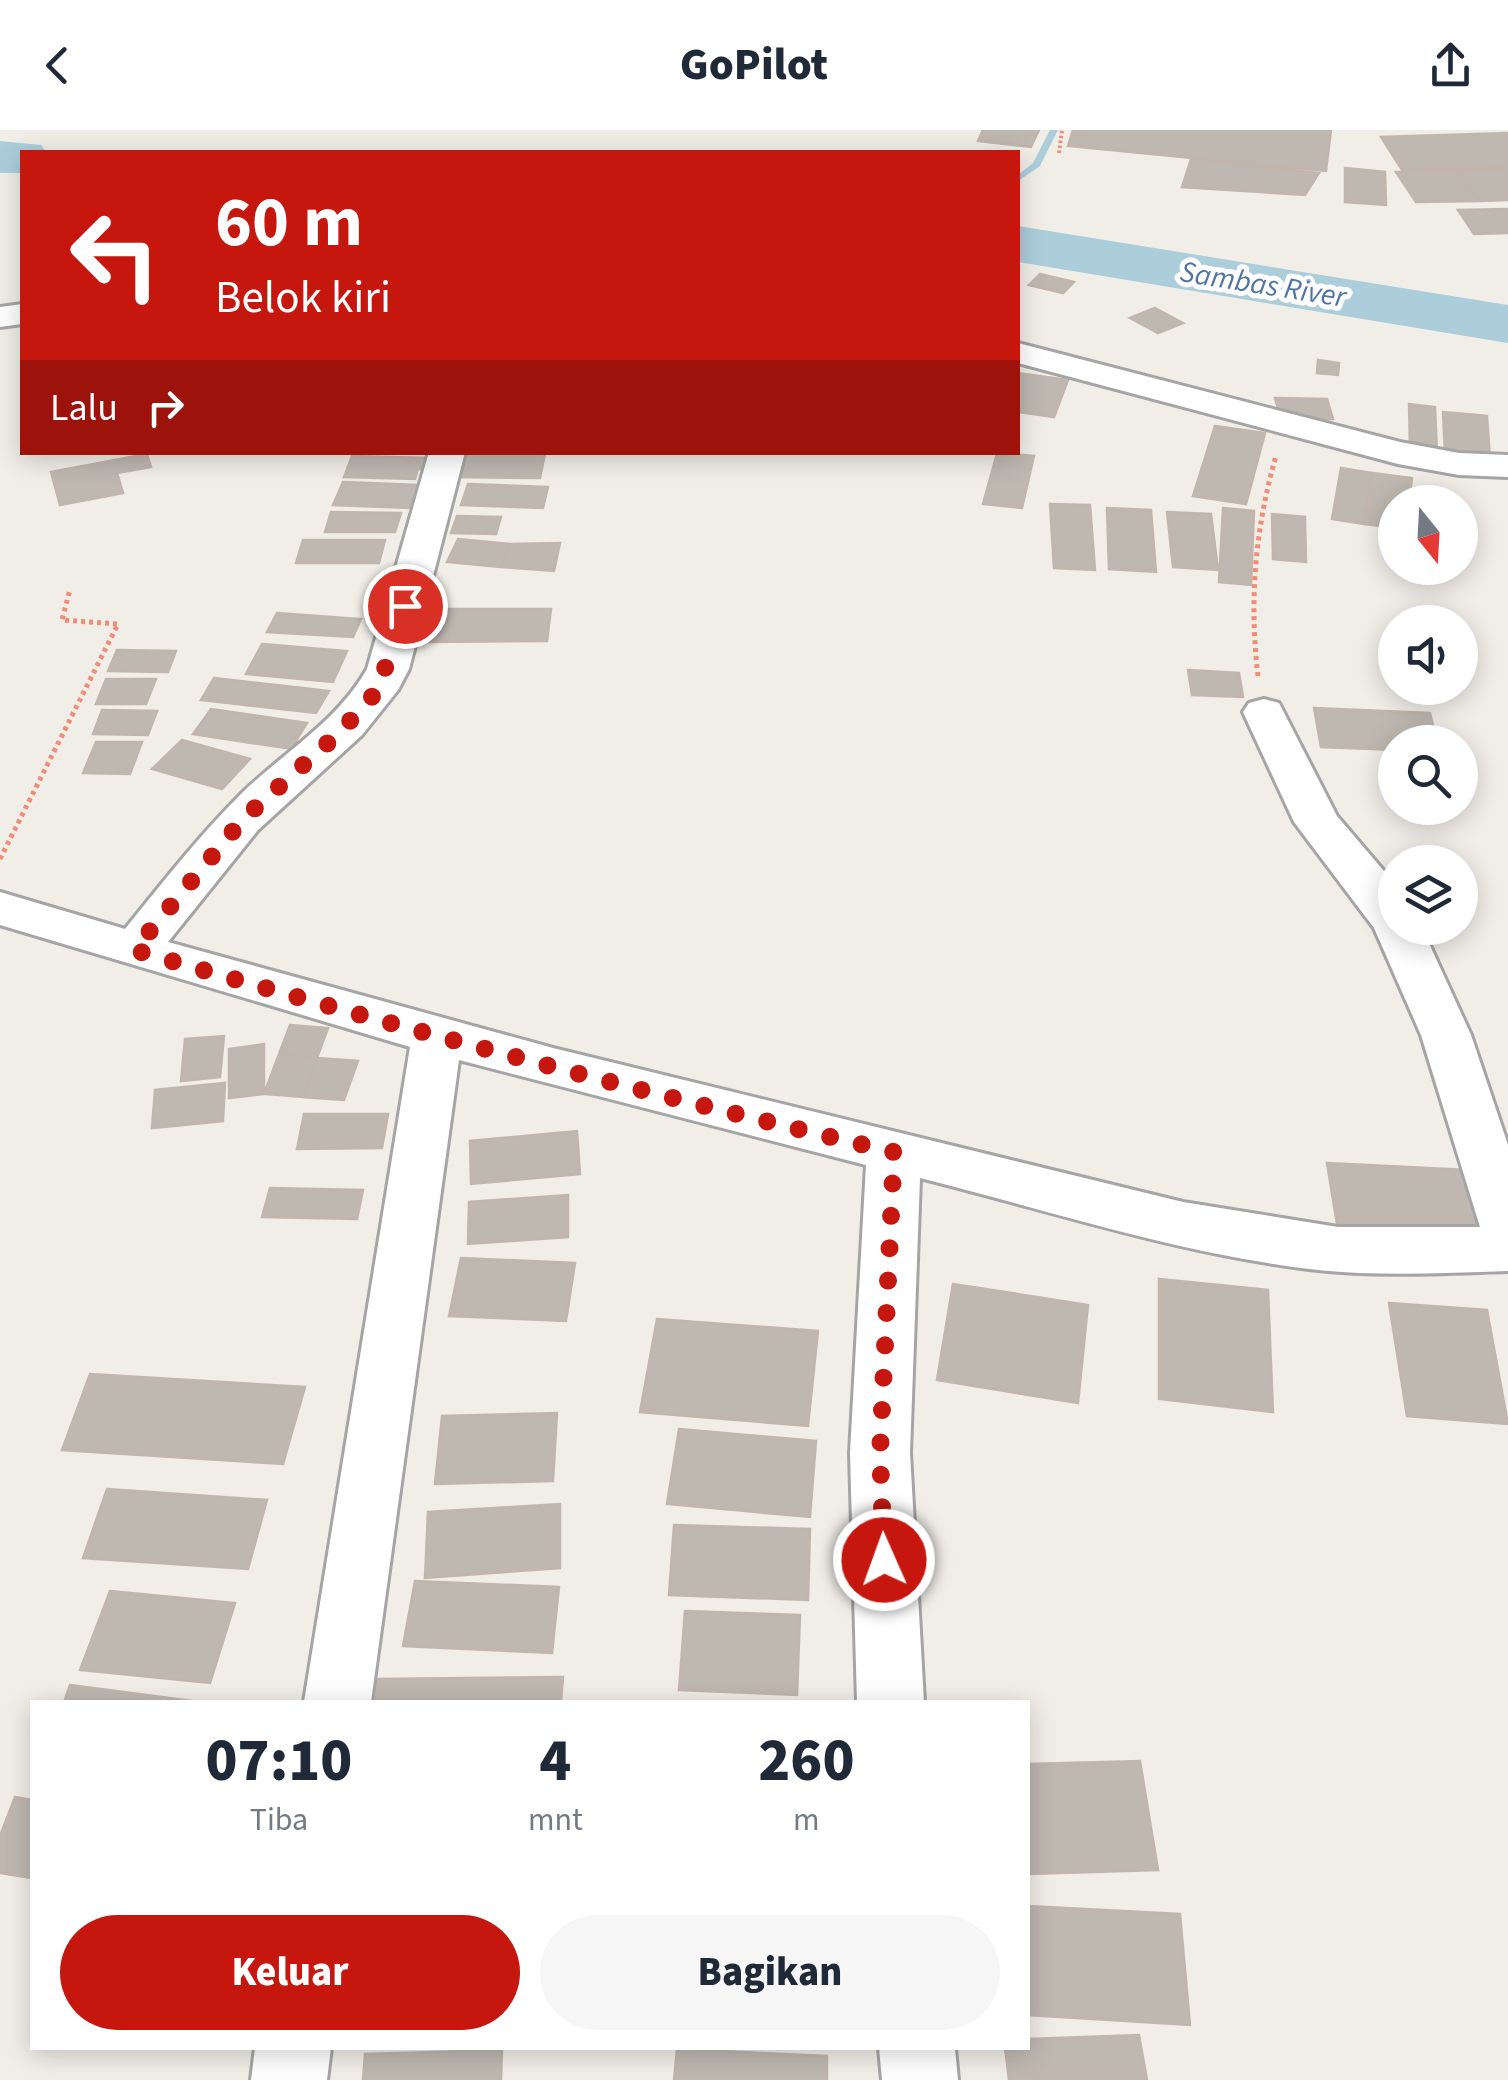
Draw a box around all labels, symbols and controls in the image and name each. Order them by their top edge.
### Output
text: GoPilot [680,33,828,97]
icon: back [30,38,85,93]
icon: share [1423,38,1478,93]
text: 60 m [215,173,363,273]
icon: left [50,190,180,320]
water label: Sambas River [1177,250,1351,319]
text: Belok kiri [215,266,391,330]
icon: right [138,380,193,435]
text: Lalu [50,381,118,435]
north arrow [1378,485,1478,585]
map controls [1378,485,1478,945]
pin [363,564,448,649]
icon: arrive [378,579,433,634]
button: sound [1378,605,1478,705]
button: search [1378,725,1478,825]
button: layers [1378,845,1478,945]
position arrow [832,1508,936,1612]
text: 07:10 [206,1719,352,1804]
text: 4 [539,1719,571,1804]
text: 260 [758,1719,854,1804]
text: Tiba [250,1797,308,1843]
text: mnt [528,1797,583,1843]
text: m [793,1797,820,1843]
button: Keluar [60,1915,520,2030]
button: Bagikan [540,1915,1000,2030]

